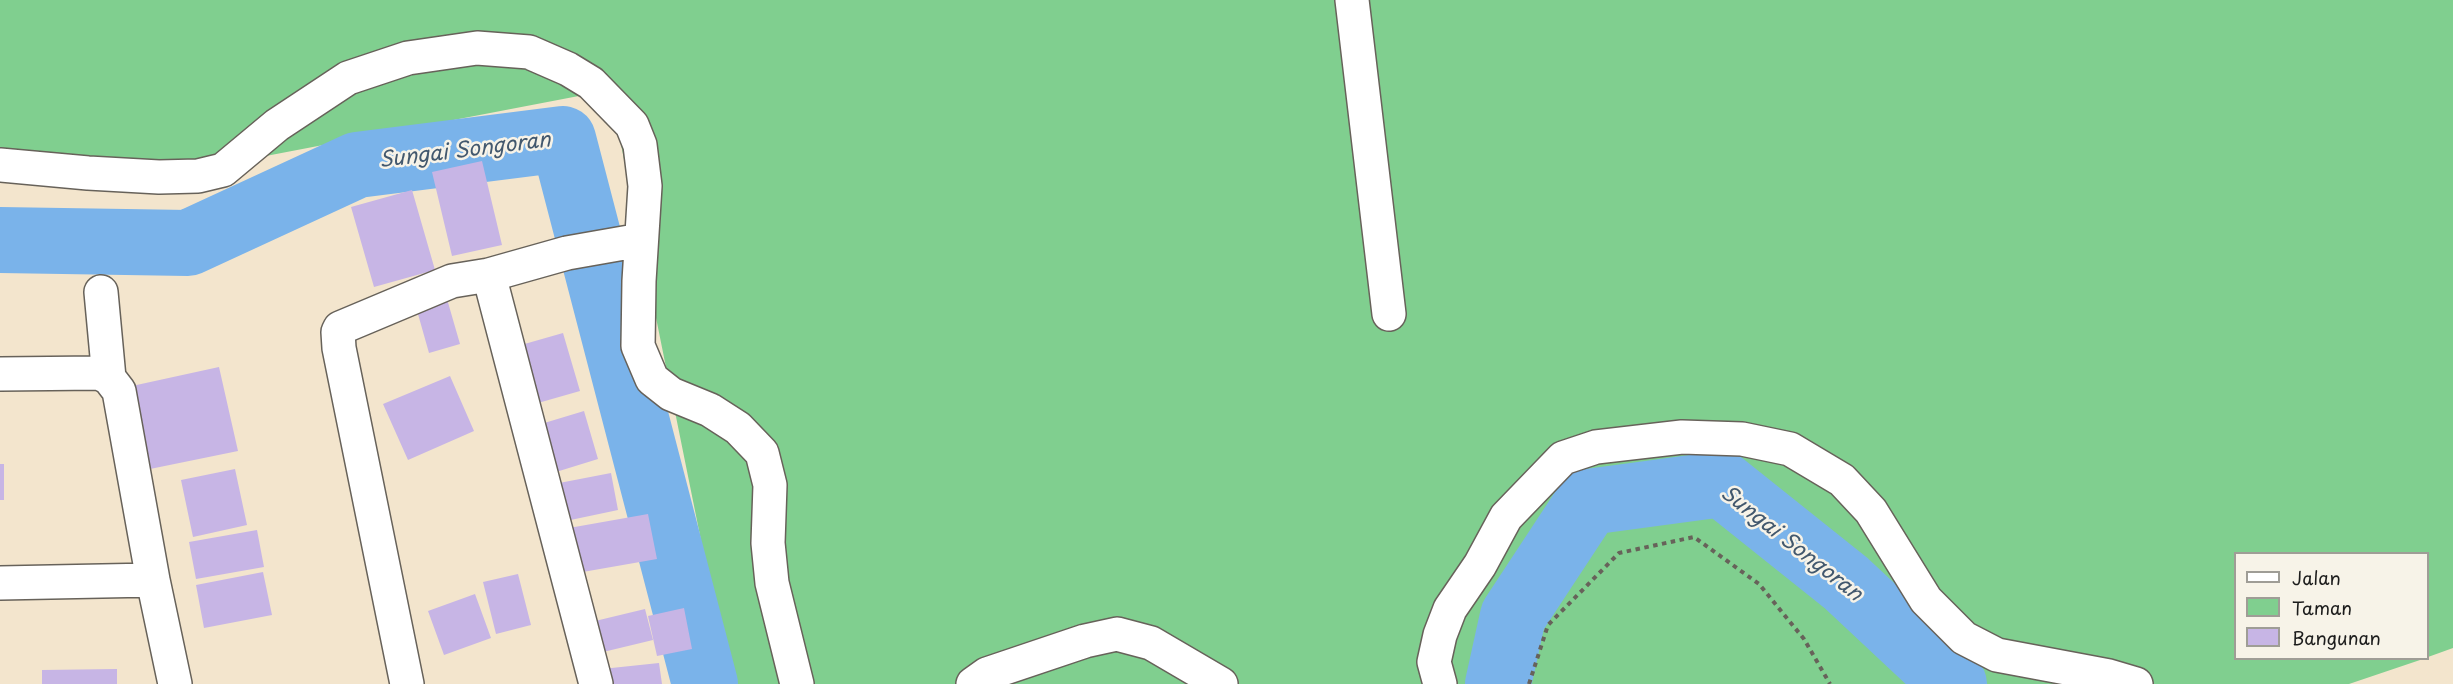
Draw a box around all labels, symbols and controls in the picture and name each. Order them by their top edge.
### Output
water label: Sungai Songoran [378,128,552,174]
water label: Sungai Songoran [1715,481,1867,607]
legend [2234,552,2429,660]
text: Jalan [2292,564,2341,591]
text: Taman [2292,594,2352,621]
text: Bangunan [2292,624,2381,651]

